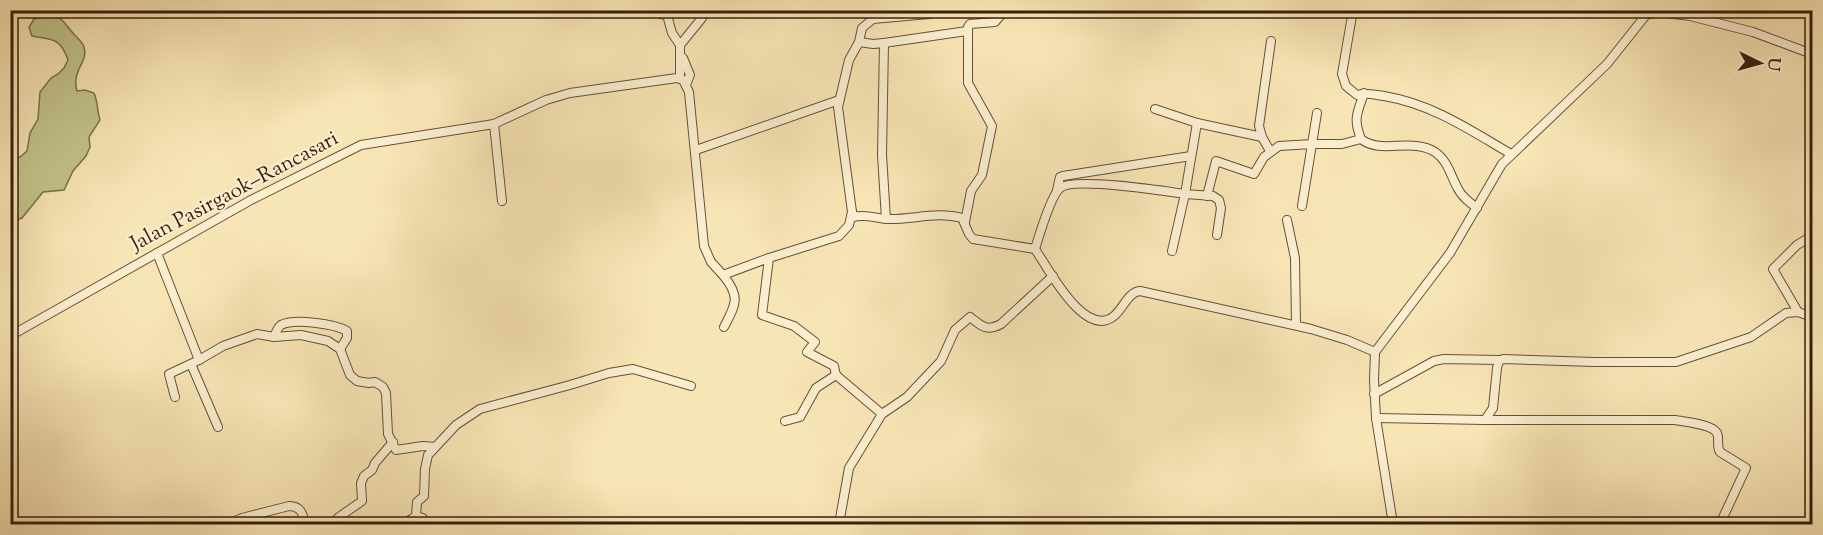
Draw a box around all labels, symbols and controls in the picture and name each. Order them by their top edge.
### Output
north arrow [1730,33,1790,93]
text: U [1760,57,1784,73]
street label: Jalan Pasirgaok–Rancasari [125,124,344,260]

